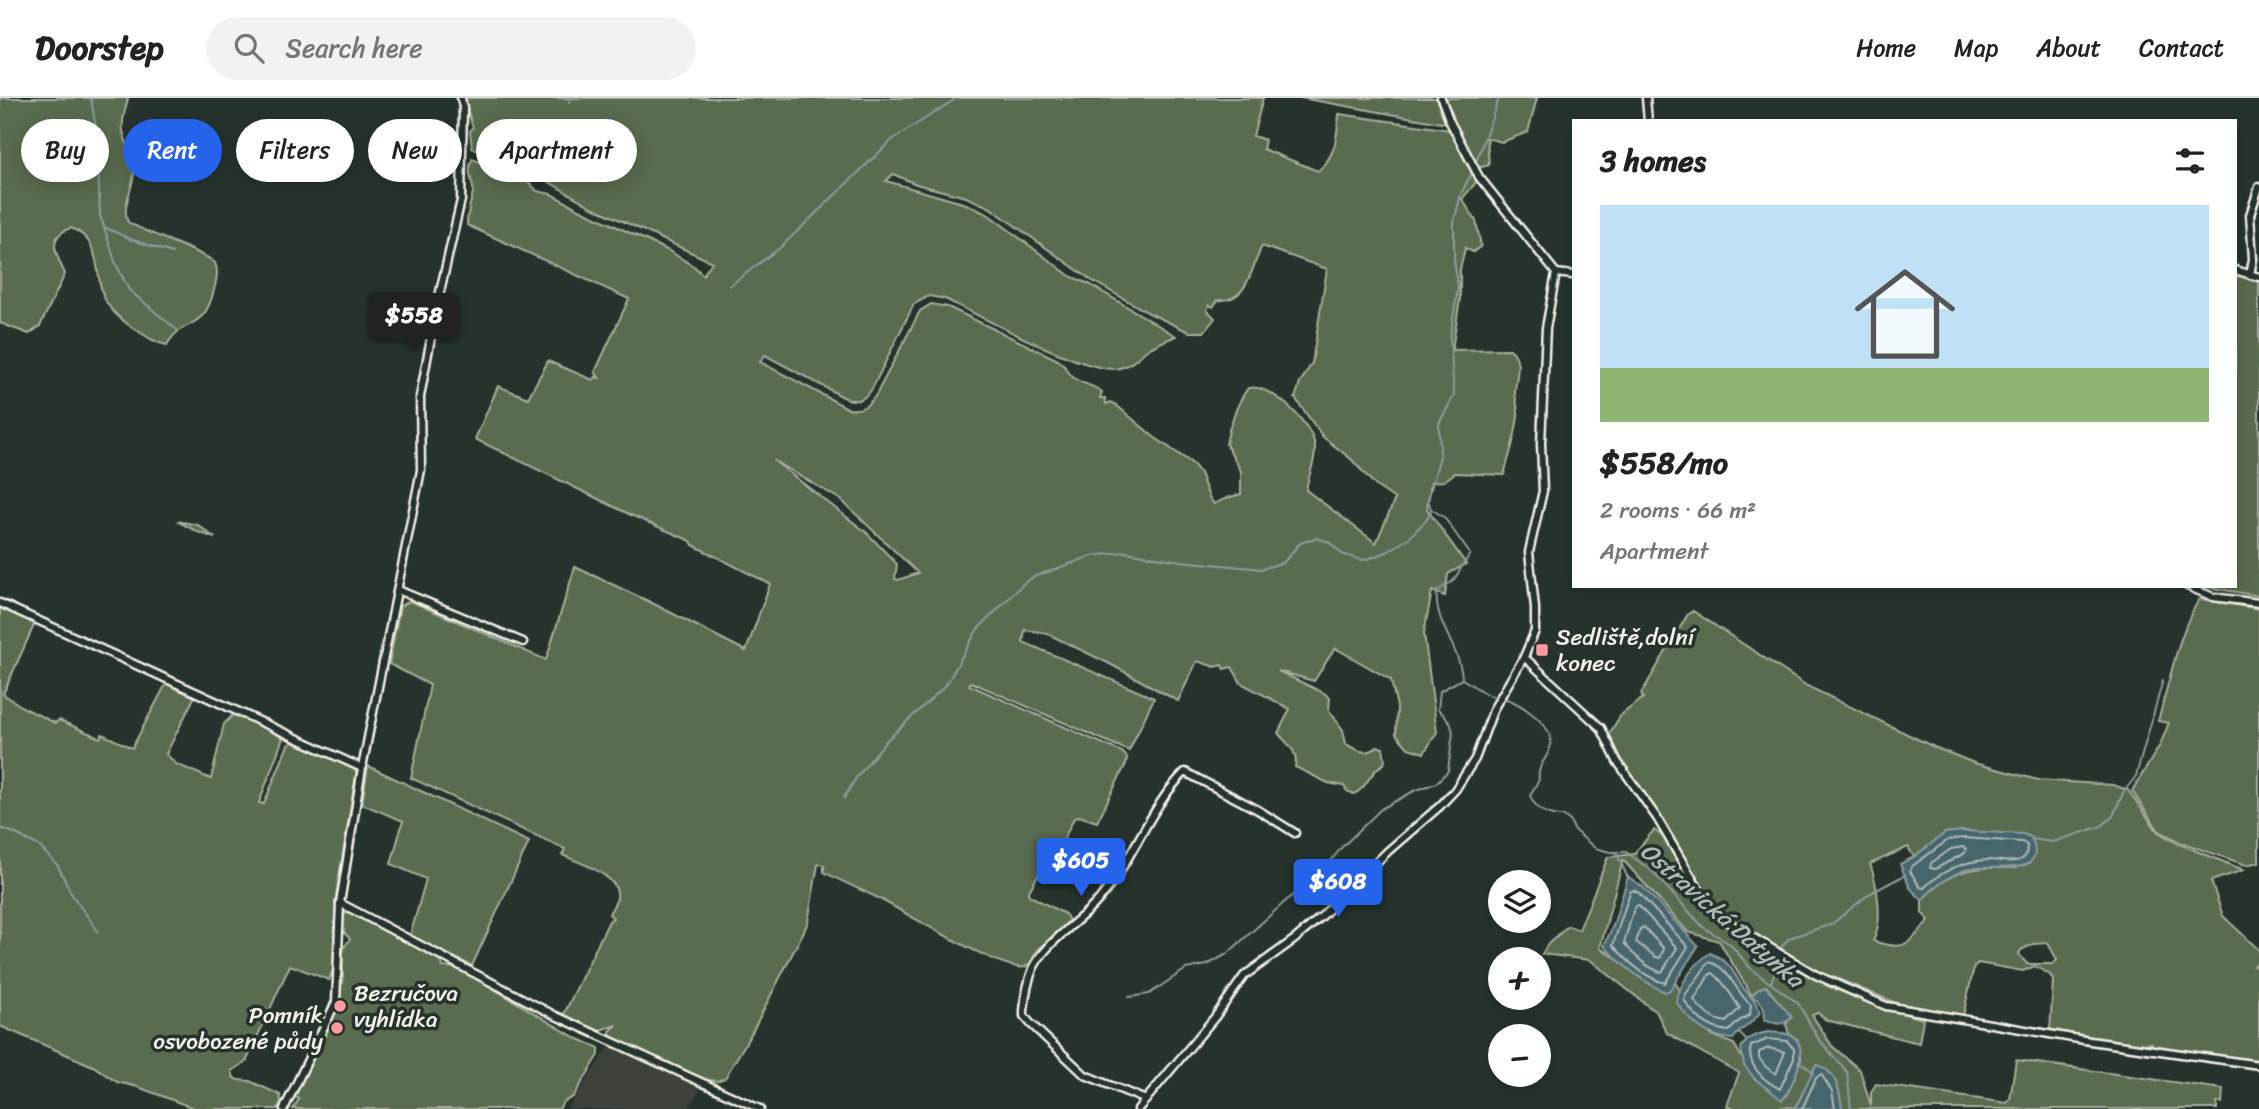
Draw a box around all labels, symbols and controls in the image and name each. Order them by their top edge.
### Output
search box [206,17,696,80]
text: Doorstep [35,19,164,77]
text: Search here [286,25,423,71]
text: Home [1856,27,1916,69]
text: Map [1954,27,1998,69]
text: About [2036,27,2101,69]
text: Contact [2139,27,2224,69]
icon: search [230,29,268,67]
chip: Buy [21,119,109,182]
chip: Rent [123,119,222,182]
chip: Filters [236,119,354,182]
chip: New [368,119,462,182]
chip: Apartment [476,119,637,182]
text: 3 homes [1600,134,1706,188]
icon: filters [2171,142,2209,180]
icon: home [1842,251,1968,377]
pin: $558 [373,294,455,353]
text: $558 [385,295,443,336]
text: $558/mo [1600,436,1728,490]
text: 2 rooms · 66 m² [1600,490,1756,531]
text: Apartment [1600,531,1709,572]
place label: Sedliště,dolní konec [1556,617,1697,684]
marker: Sedliště,dolní konec [1534,642,1550,658]
water label: Ostravická Datyňka [1630,831,1815,1000]
pin: $605 [1040,838,1122,898]
text: $605 [1052,840,1110,881]
pin: $608 [1297,860,1379,919]
text: $608 [1310,861,1366,902]
map controls [1488,870,1551,1087]
button: layers [1488,870,1551,933]
button: + [1488,947,1551,1010]
place label: Bezručova vyhlídka [354,973,458,1040]
place label: Pomník osvobozené půdy [153,995,323,1062]
marker: Bezručova vyhlídka [332,998,348,1014]
marker: Pomník osvobozené půdy [329,1020,345,1036]
button: − [1488,1024,1551,1087]

